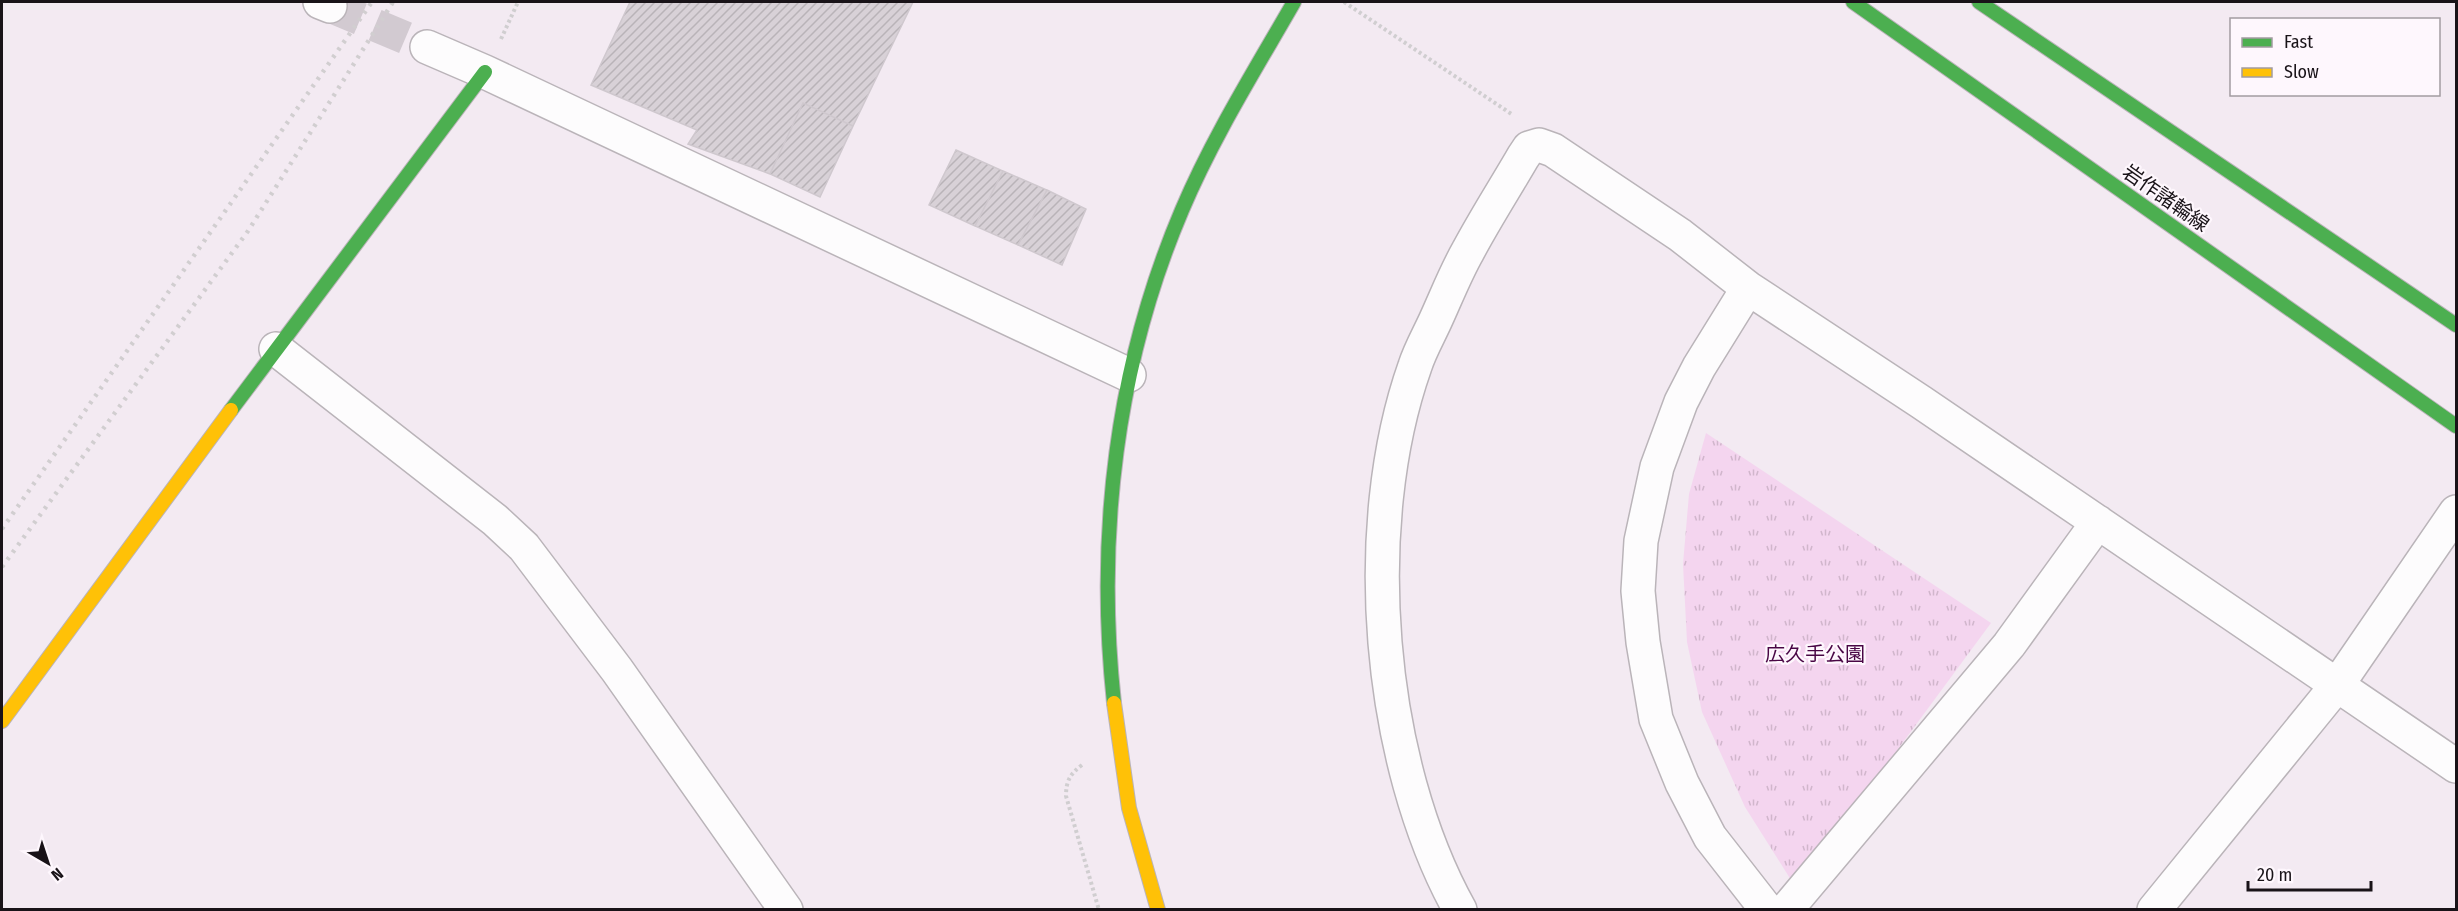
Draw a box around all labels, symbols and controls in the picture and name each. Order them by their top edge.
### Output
legend [2230,18,2440,96]
text: Fast [2284,31,2313,53]
text: Slow [2284,61,2319,83]
street label: 岩作諸輪線 [2118,159,2214,237]
park label: 広久手公園 [1765,642,1865,666]
north arrow [18,833,78,893]
scale bar [2248,854,2371,892]
text: N [47,864,67,885]
text: 20 m [2257,864,2292,886]

